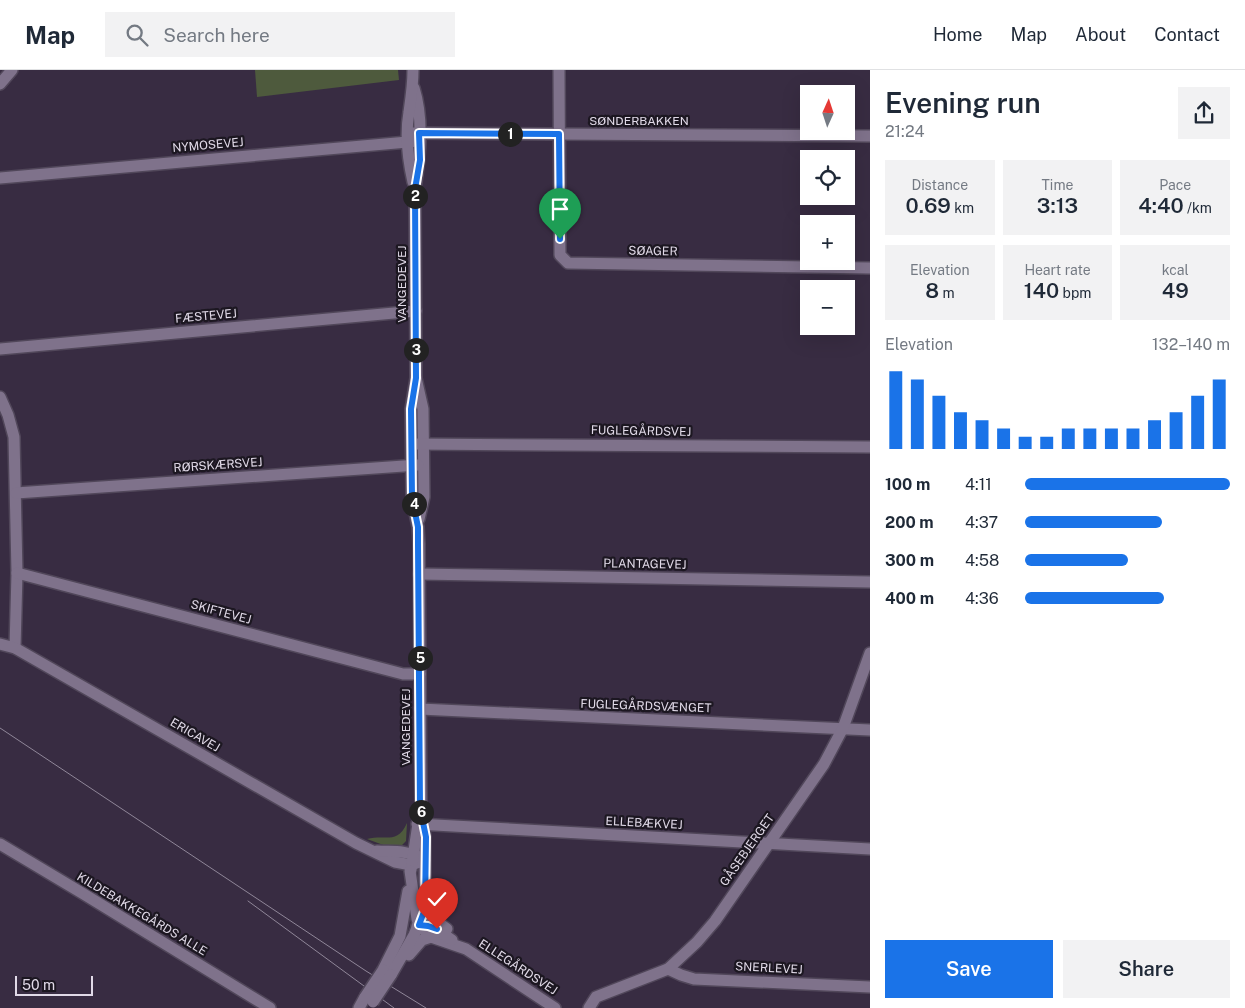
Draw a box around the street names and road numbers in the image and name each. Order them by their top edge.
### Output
street label: SØNDERBAKKEN [589,114,689,128]
street label: NYMOSEVEJ [172,135,244,155]
street label: SØAGER [628,244,678,258]
street label: VANGEDEVEJ [395,246,409,322]
street label: FÆSTEVEJ [175,306,237,326]
street label: FUGLEGÅRDSVEJ [591,423,691,439]
street label: RØRSKÆRSVEJ [173,455,263,475]
street label: PLANTAGEVEJ [603,556,687,572]
street label: SKIFTEVEJ [189,597,253,627]
street label: VANGEDEVEJ [399,689,413,765]
street label: FUGLEGÅRDSVÆNGET [580,697,712,715]
street label: ERICAVEJ [168,715,222,755]
street label: GÅSEBJERGET [717,811,777,889]
street label: ELLEBÆKVEJ [605,814,683,832]
street label: KILDEBAKKEGÅRDS ALLE [74,870,210,958]
street label: ELLEGÅRDSVEJ [476,936,560,998]
street label: SNERLEVEJ [735,959,803,977]

